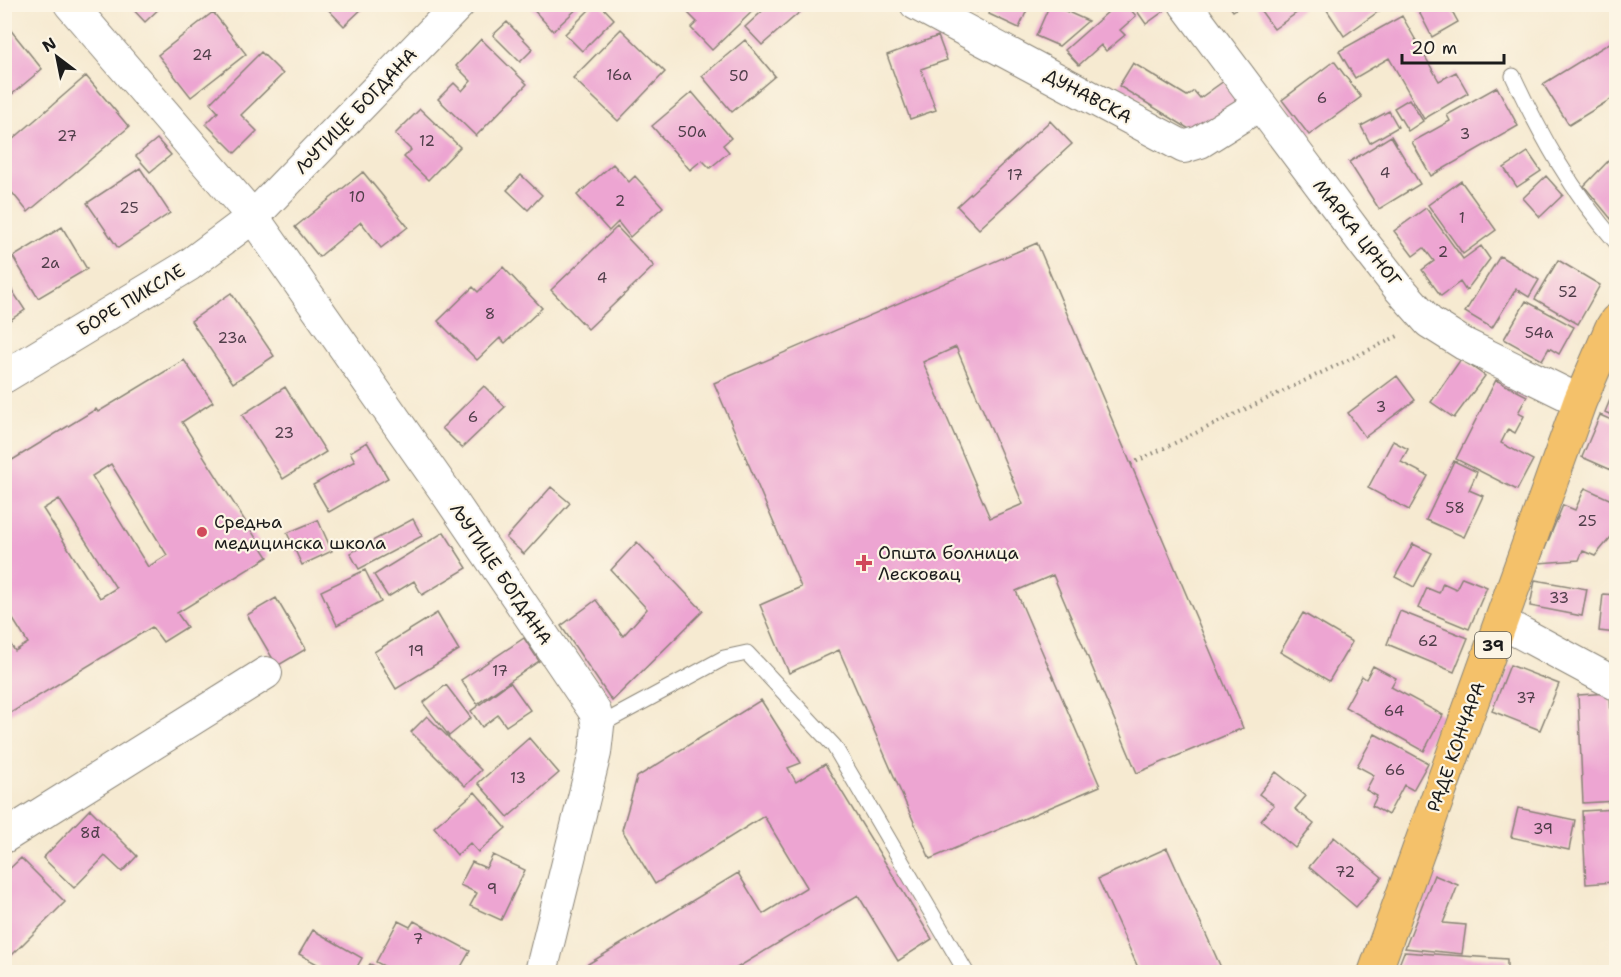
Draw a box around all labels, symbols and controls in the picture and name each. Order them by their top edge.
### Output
north arrow [27,27,87,87]
scale bar [1402,27,1504,65]
text: N [38,32,60,57]
text: 20 m [1411,36,1457,60]
street label: ЉУТИЦЕ БОГДАНА [290,43,422,179]
house number: 24 [192,45,212,65]
street label: ДУНАВСКА [1040,63,1136,129]
house number: 16a [606,65,632,85]
house number: 50 [729,66,749,86]
house number: 6 [1317,88,1327,108]
house number: 50a [678,122,707,142]
house number: 3 [1460,124,1470,144]
house number: 27 [57,126,77,146]
house number: 12 [419,131,435,151]
house number: 4 [1380,163,1390,183]
house number: 17 [1007,165,1023,185]
street label: МАРКА ЦРНОГ [1308,174,1407,292]
house number: 10 [349,187,365,207]
house number: 2 [615,191,625,211]
house number: 25 [119,198,139,218]
house number: 1 [1459,208,1465,228]
house number: 2 [1438,242,1448,262]
house number: 2a [40,253,60,273]
street label: БОРЕ ПИКСЛЕ [73,258,189,342]
house number: 4 [597,268,607,288]
house number: 52 [1559,282,1577,302]
house number: 8 [485,304,495,324]
house number: 54a [1525,323,1554,343]
house number: 23a [217,328,247,348]
house number: 3 [1376,397,1386,417]
house number: 6 [468,407,478,427]
house number: 23 [274,423,294,443]
street label: ЉУТИЦЕ БОГДАНА [445,498,557,650]
house number: 58 [1445,498,1465,518]
place label: Средња медицинска школа [214,510,386,555]
house number: 25 [1577,511,1597,531]
marker: Средња медицинска школа [195,525,209,539]
place label: Општа болница Лесковац [878,541,1019,586]
marker: Општа болница Лесковац [855,554,873,572]
house number: 33 [1549,588,1569,608]
house number: 62 [1418,631,1438,651]
road number: 39 [1475,632,1511,658]
house number: 19 [408,641,424,661]
house number: 17 [492,661,508,681]
street label: РАДЕ КОНЧАРА [1421,679,1491,815]
house number: 37 [1516,688,1536,708]
house number: 64 [1384,701,1404,721]
house number: 66 [1385,760,1405,780]
house number: 13 [510,768,526,788]
house number: 39 [1533,819,1553,839]
house number: 8đ [80,823,101,843]
house number: 72 [1335,862,1355,882]
house number: 9 [487,879,497,899]
house number: 7 [413,929,423,949]

